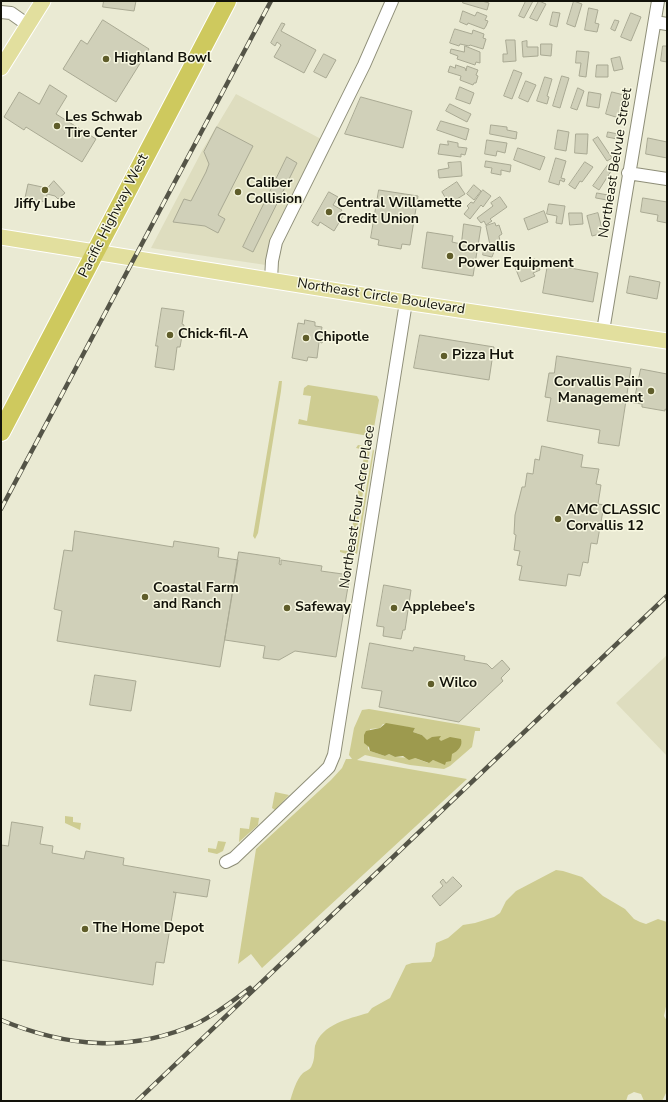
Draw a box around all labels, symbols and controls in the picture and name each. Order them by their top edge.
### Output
place label: Highland Bowl [114,51,211,67]
marker: Highland Bowl [101,54,111,64]
street label: Northeast Belvue Street [596,87,636,239]
place label: Les Schwab Tire Center [65,110,142,142]
marker: Les Schwab Tire Center [52,121,62,131]
street label: Pacific Highway West [75,151,153,281]
place label: Caliber Collision [246,176,302,208]
marker: Jiffy Lube [40,185,50,195]
marker: Caliber Collision [233,187,243,197]
place label: Central Willamette Credit Union [337,196,462,228]
place label: Jiffy Lube [14,197,76,213]
marker: Central Willamette Credit Union [324,207,334,217]
place label: Corvallis Power Equipment [458,240,574,272]
marker: Corvallis Power Equipment [445,251,455,261]
street label: Northeast Circle Boulevard [296,275,466,319]
place label: Chick-fil-A [178,327,248,343]
marker: Chick-fil-A [165,330,175,340]
place label: Chipotle [314,330,369,346]
marker: Chipotle [301,333,311,343]
place label: Pizza Hut [452,348,514,364]
marker: Pizza Hut [439,351,449,361]
place label: Corvallis Pain Management [554,375,643,408]
marker: Corvallis Pain Management [646,386,656,396]
street label: Northeast Four Acre Place [337,424,379,590]
place label: AMC CLASSIC Corvallis 12 [566,503,660,536]
marker: AMC CLASSIC Corvallis 12 [553,514,563,524]
place label: Coastal Farm and Ranch [153,581,239,614]
marker: Coastal Farm and Ranch [140,592,150,602]
place label: Safeway [295,600,351,616]
place label: Applebee's [402,600,475,616]
marker: Safeway [282,603,292,613]
marker: Applebee's [389,603,399,613]
place label: Wilco [439,676,477,692]
marker: Wilco [426,679,436,689]
place label: The Home Depot [93,921,204,937]
marker: The Home Depot [80,924,90,934]

